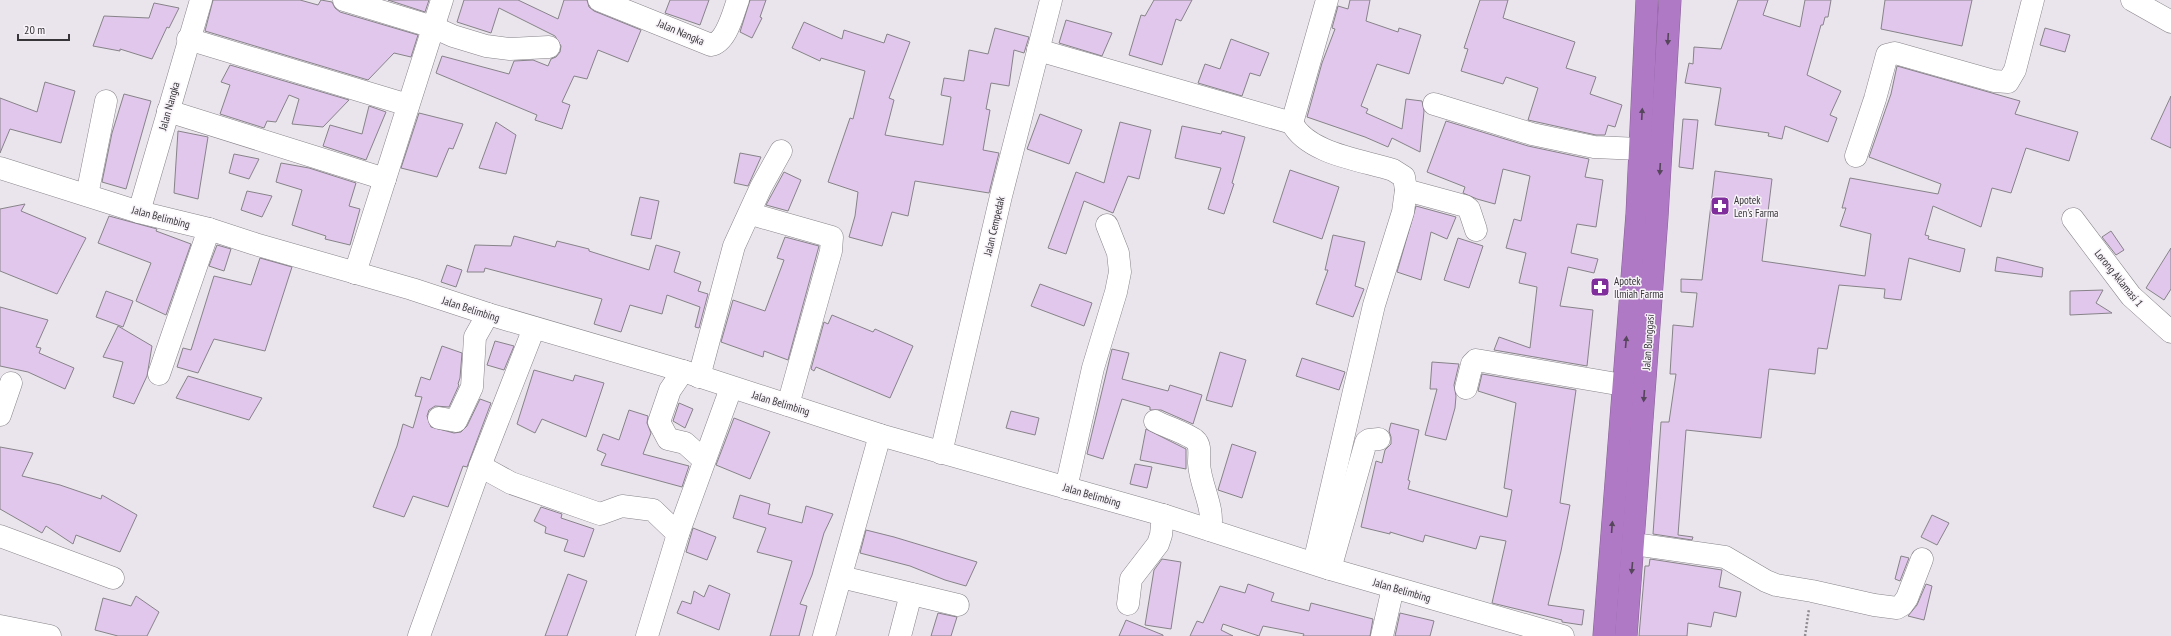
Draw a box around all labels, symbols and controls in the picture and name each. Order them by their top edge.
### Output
street label: Jalan Nangka [654,15,707,48]
scale bar [18,16,69,42]
text: 20 m [24,22,45,37]
one-way arrow [1664,33,1671,45]
street label: Jalan Nangka [155,80,183,133]
one-way arrow [1639,107,1645,120]
one-way arrow [1656,163,1663,175]
place label: Apotek Len's Farma [1734,193,1778,220]
street label: Jalan Cempedak [980,194,1008,258]
pharmacy icon: Apotek Len's Farma [1709,195,1731,217]
street label: Jalan Belimbing [129,202,192,232]
street label: Lorong Aklamasi 1 [2092,247,2146,309]
place label: Apotek Ilmiah Farma [1614,274,1664,301]
pharmacy icon: Apotek Ilmiah Farma [1589,276,1611,298]
street label: Jalan Belimbing [439,293,502,325]
street label: Jalan Bunggasi [1639,314,1657,371]
one-way arrow [1623,336,1630,348]
street label: Jalan Belimbing [749,387,812,418]
one-way arrow [1641,390,1648,402]
street label: Jalan Belimbing [1060,480,1123,510]
one-way arrow [1609,521,1616,533]
one-way arrow [1628,562,1635,574]
street label: Jalan Belimbing [1370,575,1433,605]

